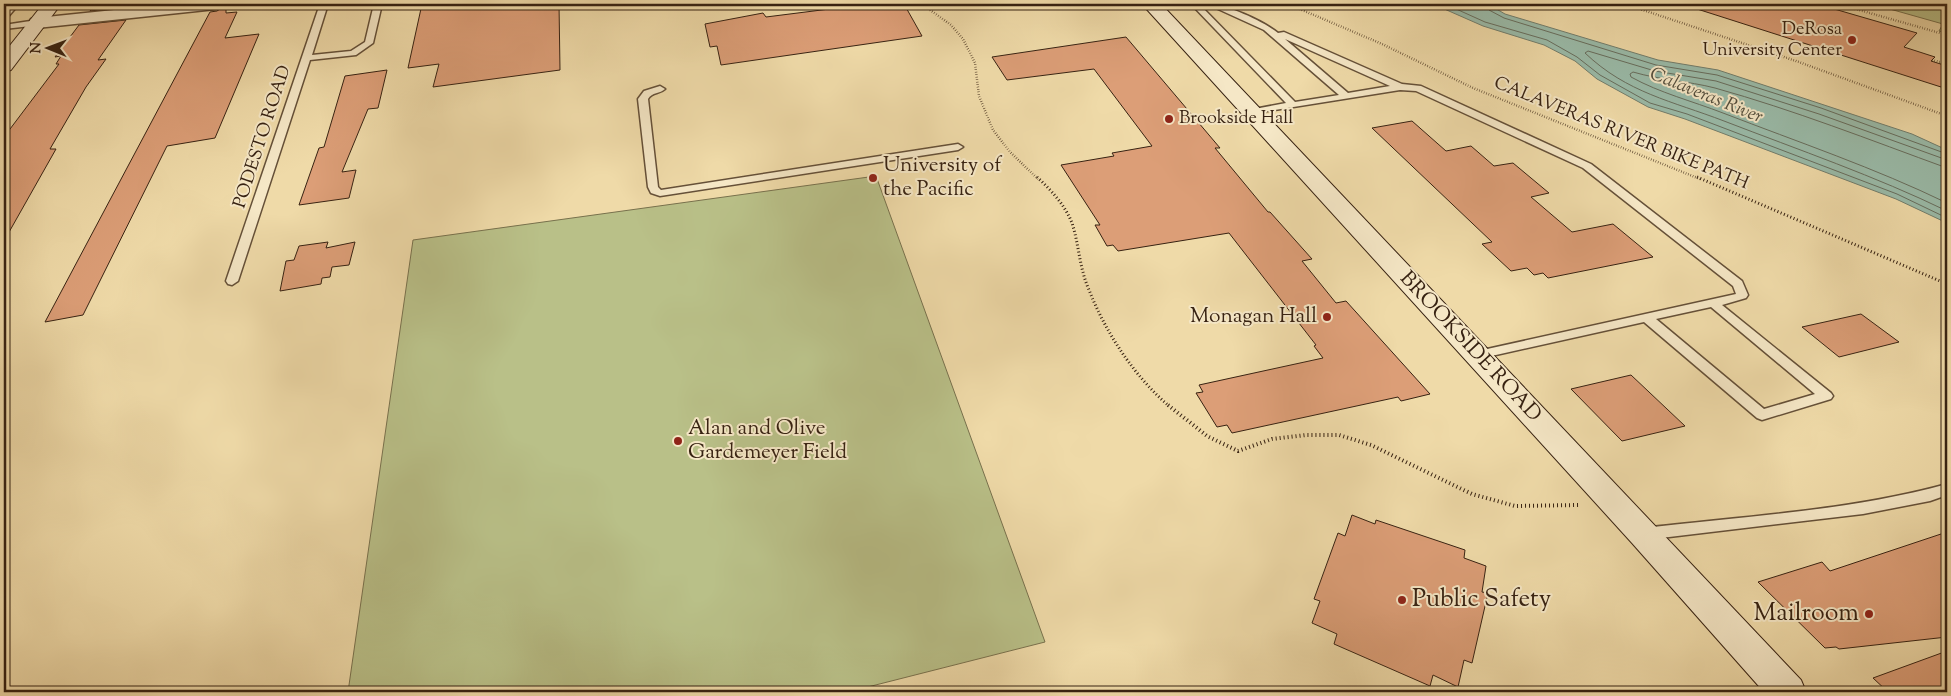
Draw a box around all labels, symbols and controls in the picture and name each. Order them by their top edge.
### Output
place label: DeRosa University Center [1702,17,1842,64]
north arrow [22,22,72,72]
marker: DeRosa University Center [1846,34,1858,46]
text: N [27,42,47,54]
water label: Calaveras River [1645,61,1767,131]
street label: PODESTO ROAD [228,62,298,212]
street label: CALAVERAS RIVER BIKE PATH [1490,71,1752,197]
place label: Brookside Hall [1179,106,1293,132]
marker: Brookside Hall [1163,113,1175,125]
place label: University of the Pacific [883,151,1003,205]
marker: University of the Pacific [867,172,879,184]
street label: BROOKSIDE ROAD [1392,265,1548,429]
place label: Monagan Hall [1190,302,1317,332]
marker: Monagan Hall [1321,311,1333,323]
place label: Alan and Olive Gardemeyer Field [688,414,847,468]
marker: Alan and Olive Gardemeyer Field [672,435,684,447]
place label: Public Safety [1412,582,1551,618]
marker: Public Safety [1396,594,1408,606]
place label: Mailroom [1753,596,1859,632]
marker: Mailroom [1863,608,1875,620]

